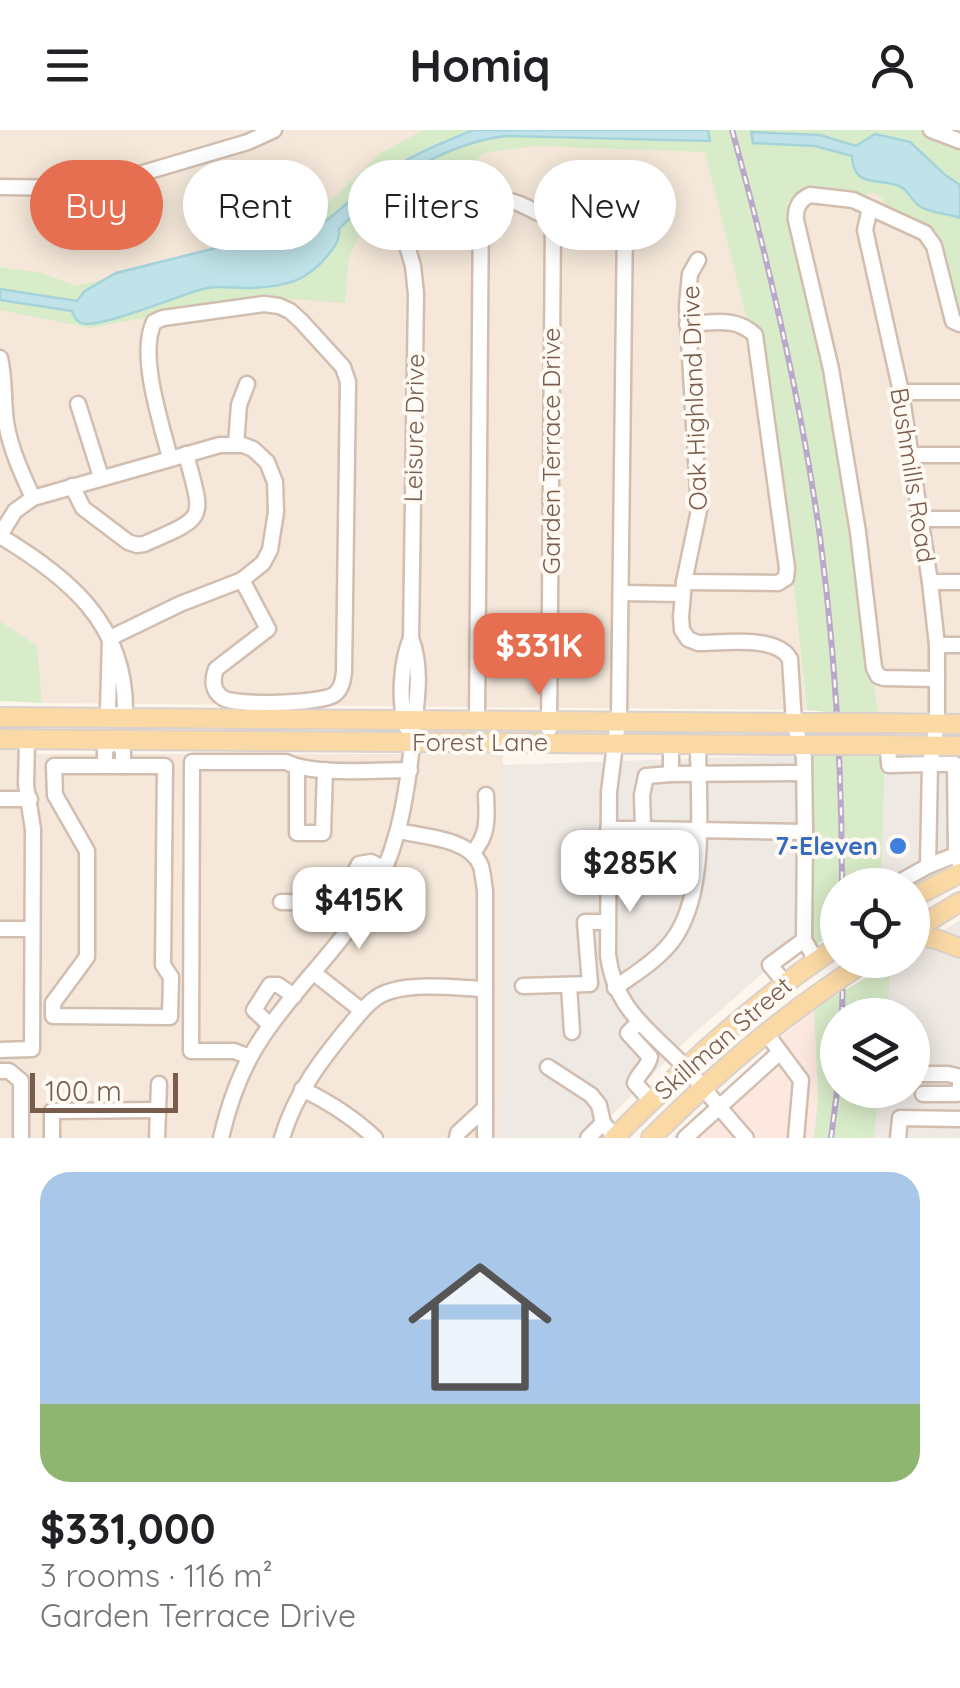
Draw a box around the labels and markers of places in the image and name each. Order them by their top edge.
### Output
pin: $331K [469,613,609,698]
pin: $285K [560,830,700,915]
place label: 7-Eleven [775,830,878,861]
marker: 7-Eleven [887,835,909,857]
pin: $415K [289,867,429,952]

